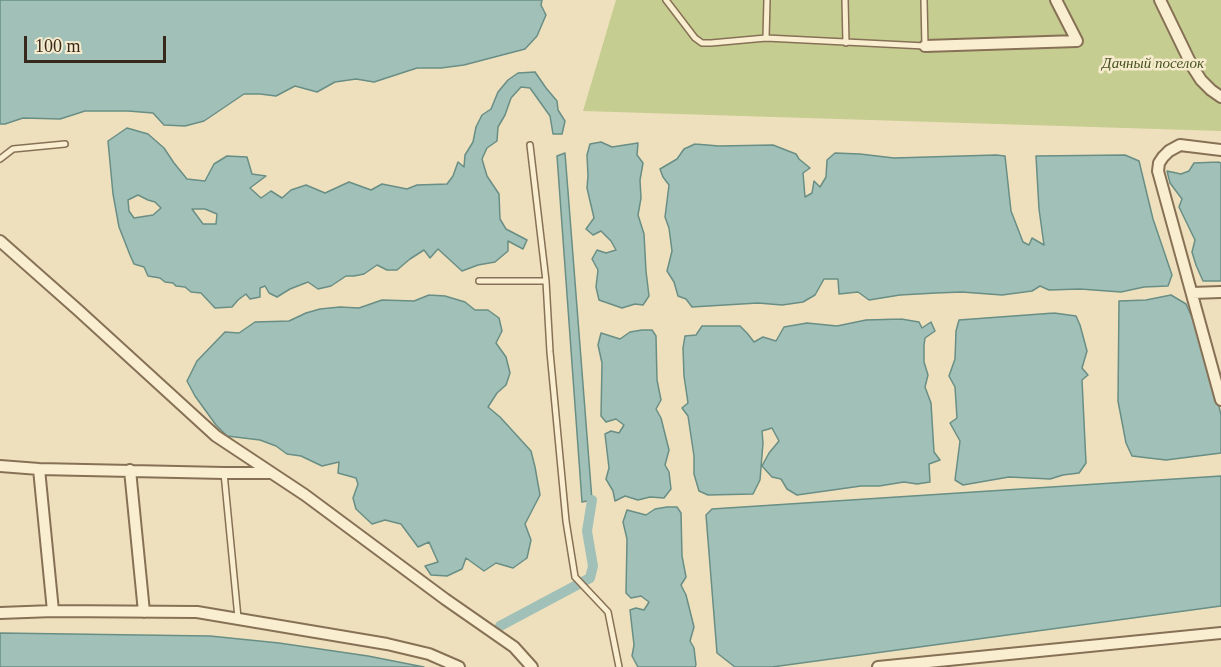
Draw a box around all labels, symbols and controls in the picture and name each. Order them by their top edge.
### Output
scale bar [27,24,170,62]
text: 100 m [35,36,81,56]
park label: Дачный поселок [1102,55,1204,73]

